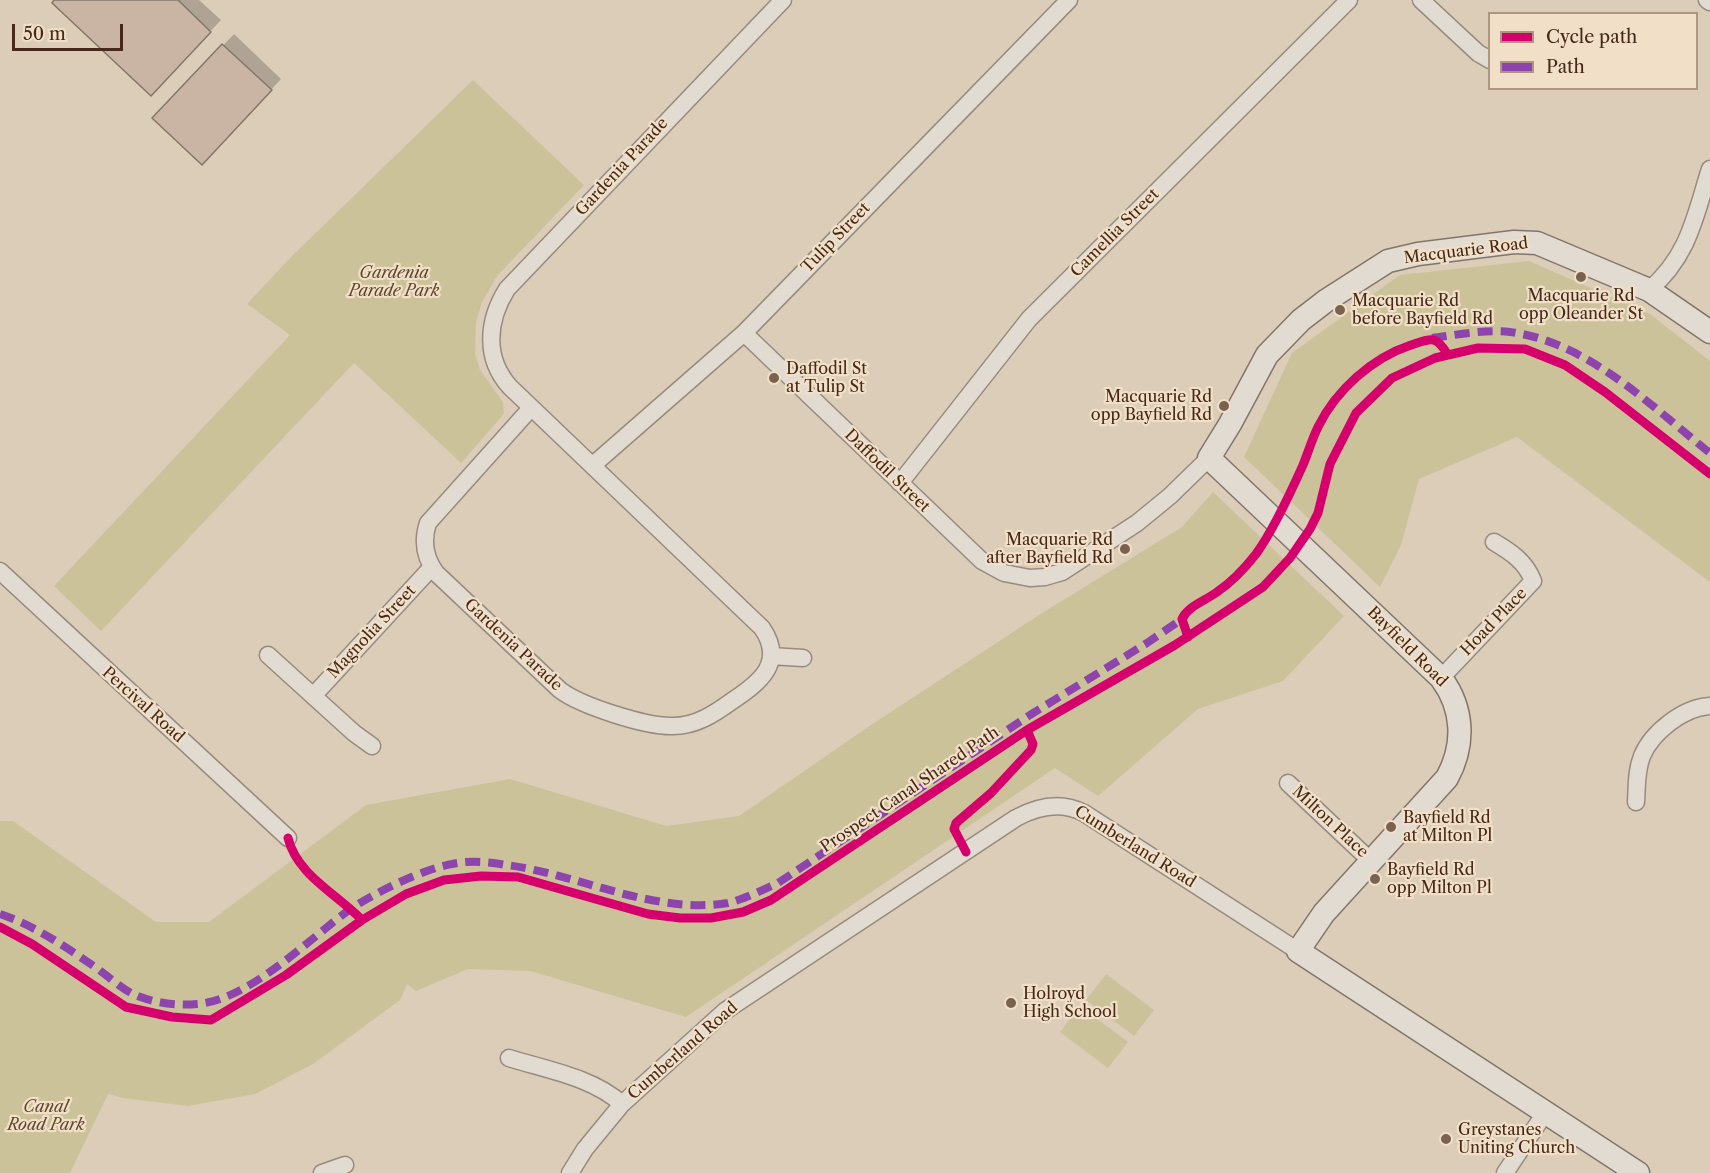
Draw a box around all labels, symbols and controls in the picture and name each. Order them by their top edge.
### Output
scale bar [15,12,126,50]
legend [1488,12,1698,90]
text: 50 m [23,23,66,45]
text: Cycle path [1546,26,1637,48]
text: Path [1546,56,1585,78]
street label: Gardenia Parade [572,114,672,220]
street label: Camellia Street [1067,185,1163,281]
street label: Tulip Street [798,199,874,277]
street label: Macquarie Road [1403,234,1529,268]
park label: Gardenia Parade Park [349,263,439,301]
marker: Macquarie Rd opp Oleander St [1574,270,1588,284]
place label: Macquarie Rd opp Oleander St [1519,286,1643,324]
place label: Macquarie Rd before Bayfield Rd [1352,291,1493,329]
marker: Macquarie Rd before Bayfield Rd [1333,303,1347,317]
place label: Daffodil St at Tulip St [786,359,867,397]
marker: Daffodil St at Tulip St [767,371,781,385]
place label: Macquarie Rd opp Bayfield Rd [1091,387,1212,425]
marker: Macquarie Rd opp Bayfield Rd [1217,399,1231,413]
street label: Daffodil Street [840,426,934,516]
place label: Macquarie Rd after Bayfield Rd [986,530,1113,568]
marker: Macquarie Rd after Bayfield Rd [1118,542,1132,556]
street label: Magnolia Street [324,581,420,683]
street label: Hoad Place [1457,584,1531,660]
street label: Gardenia Parade [460,595,566,695]
street label: Bayfield Road [1363,603,1451,691]
street label: Percival Road [98,663,188,747]
street label: Prospect Canal Shared Path [817,723,1003,857]
street label: Milton Place [1288,782,1372,862]
street label: Cumberland Road [1071,802,1199,892]
place label: Bayfield Rd at Milton Pl [1403,808,1492,846]
marker: Bayfield Rd at Milton Pl [1384,820,1398,834]
place label: Bayfield Rd opp Milton Pl [1387,860,1492,898]
marker: Bayfield Rd opp Milton Pl [1368,872,1382,886]
place label: Holroyd High School [1023,984,1117,1022]
marker: Holroyd High School [1004,996,1018,1010]
street label: Cumberland Road [624,998,742,1104]
park label: Canal Road Park [7,1097,85,1135]
place label: Greystanes Uniting Church [1458,1120,1575,1158]
marker: Greystanes Uniting Church [1439,1132,1453,1146]

